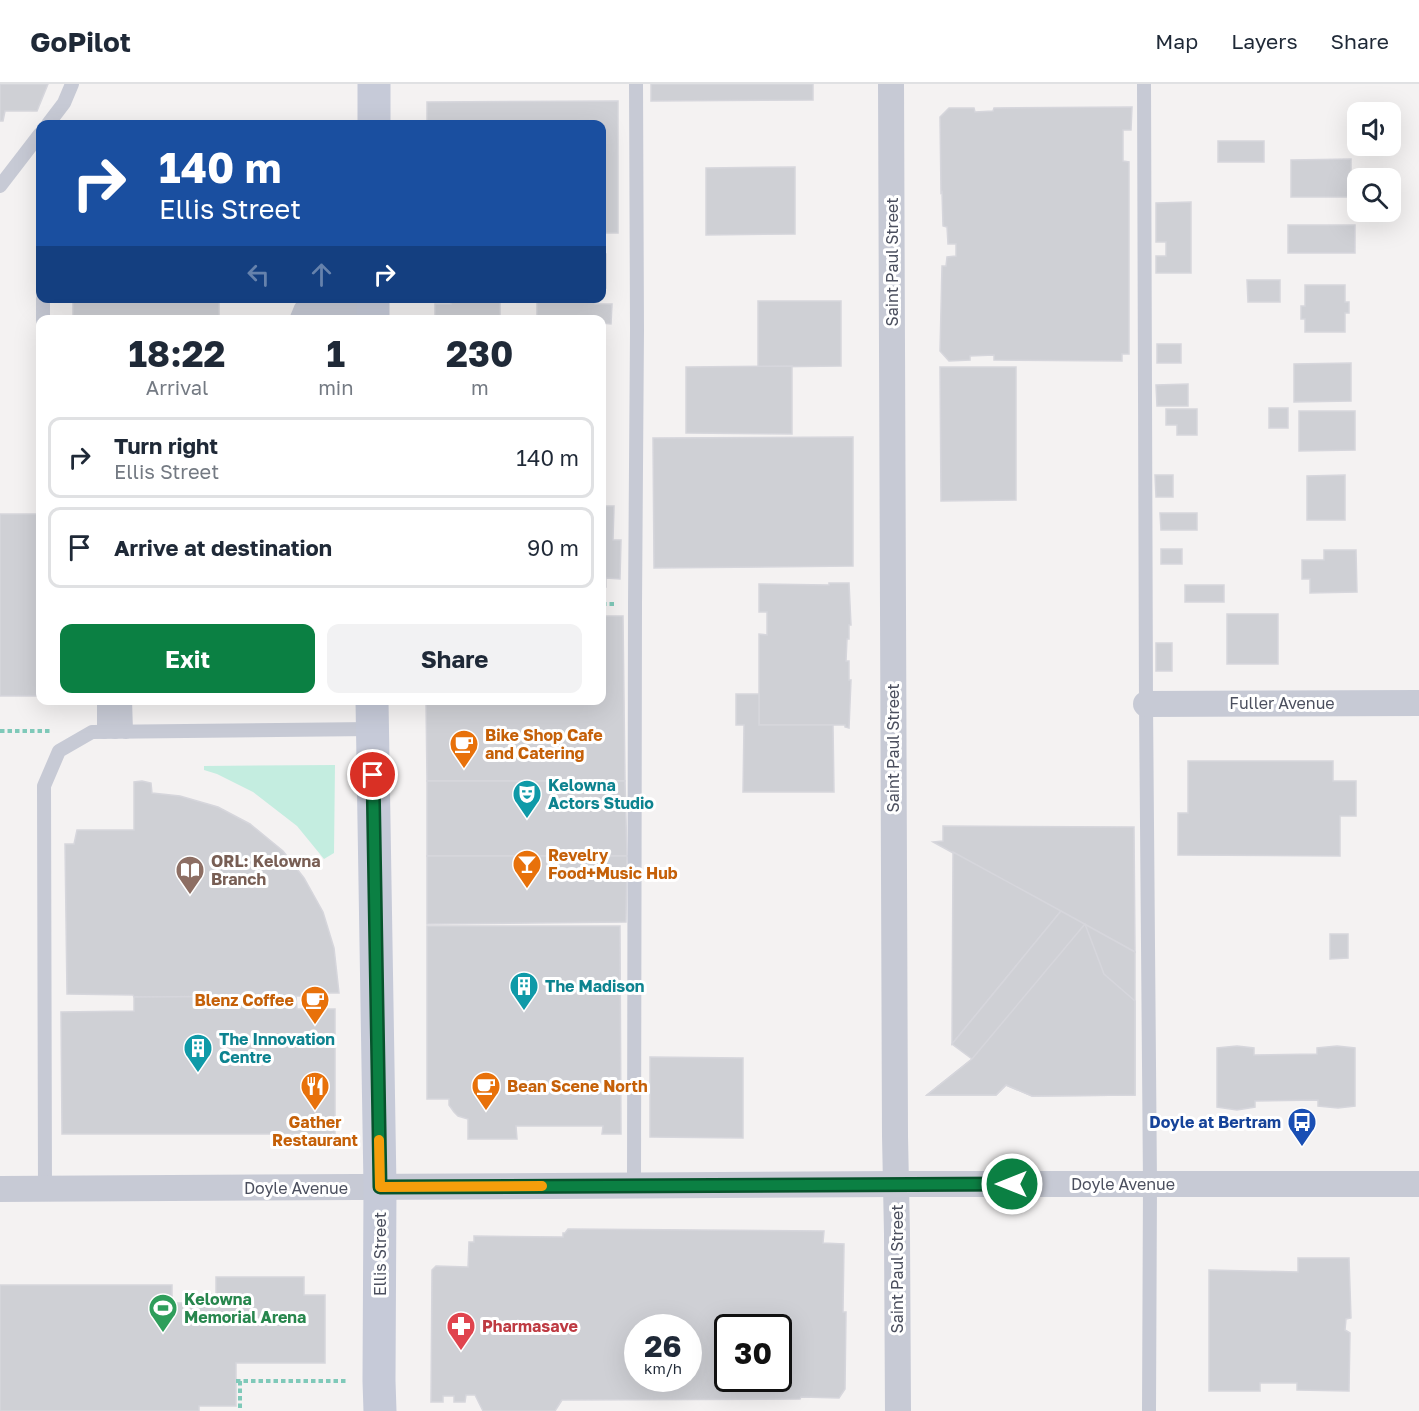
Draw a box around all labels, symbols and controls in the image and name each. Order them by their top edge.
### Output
text: GoPilot [30,25,131,58]
text: Map [1155,28,1198,54]
text: Layers [1231,28,1298,54]
text: Share [1331,28,1389,54]
map controls [1347,102,1401,222]
button: sound [1347,102,1401,156]
text: 140 m [159,142,281,192]
icon: right [60,144,138,222]
button: search [1347,168,1401,222]
text: Ellis Street [159,193,301,225]
street label: Saint Paul Street [882,197,902,327]
icon: left [242,258,275,291]
icon: ahead [305,258,338,291]
icon: right [368,258,401,291]
text: 18:22 [129,332,226,375]
text: 1 [327,332,345,375]
text: 230 [446,332,513,375]
text: Arrival [146,375,208,399]
text: min [318,375,354,399]
text: m [471,375,489,399]
text: Turn right [114,432,218,459]
icon: right [63,441,96,474]
text: 140 m [516,444,579,471]
text: Ellis Street [114,459,219,483]
icon: arrive [63,531,96,564]
text: Arrive at destination [114,534,332,561]
text: 90 m [527,534,579,561]
button: Exit [60,624,315,693]
button: Share [327,624,582,693]
street label: Saint Paul Street [883,683,903,813]
street label: Fuller Avenue [1229,693,1335,713]
place label: Bike Shop Cafe and Catering [485,725,603,763]
cafe icon: Bike Shop Cafe and Catering [448,728,480,770]
pin [347,749,398,800]
icon: arrive [356,758,389,791]
place label: Kelowna Actors Studio [548,775,654,813]
theatre icon: Kelowna Actors Studio [511,778,543,820]
place label: Revelry Food+Music Hub [548,845,678,883]
bar icon: Revelry Food+Music Hub [511,848,543,890]
place label: ORL: Kelowna Branch [211,851,320,889]
library icon: ORL: Kelowna Branch [174,854,206,896]
building icon: The Madison [508,970,540,1012]
place label: The Madison [545,976,645,996]
cafe icon: Blenz Coffee [299,984,331,1026]
place label: Blenz Coffee [194,990,294,1010]
place label: The Innovation Centre [219,1029,335,1067]
building icon: The Innovation Centre [182,1032,214,1074]
restaurant icon: Gather Restaurant [299,1070,331,1112]
cafe icon: Bean Scene North [470,1070,502,1112]
place label: Bean Scene North [507,1076,648,1096]
bus stop icon: Doyle at Bertram [1286,1106,1318,1148]
place label: Gather Restaurant [272,1112,358,1150]
place label: Doyle at Bertram [1149,1112,1281,1132]
position arrow [980,1152,1044,1216]
street label: Doyle Avenue [1071,1174,1175,1194]
street label: Doyle Avenue [244,1178,348,1198]
street label: Saint Paul Street [887,1204,907,1334]
street label: Ellis Street [370,1212,390,1296]
place label: Kelowna Memorial Arena [184,1289,306,1327]
sports icon: Kelowna Memorial Arena [147,1292,179,1334]
pharmacy icon: Pharmasave [445,1310,477,1352]
speed limit sign: 30 [714,1314,792,1392]
place label: Pharmasave [482,1316,578,1336]
text: 26 [644,1328,682,1364]
text: km/h [644,1359,682,1377]

